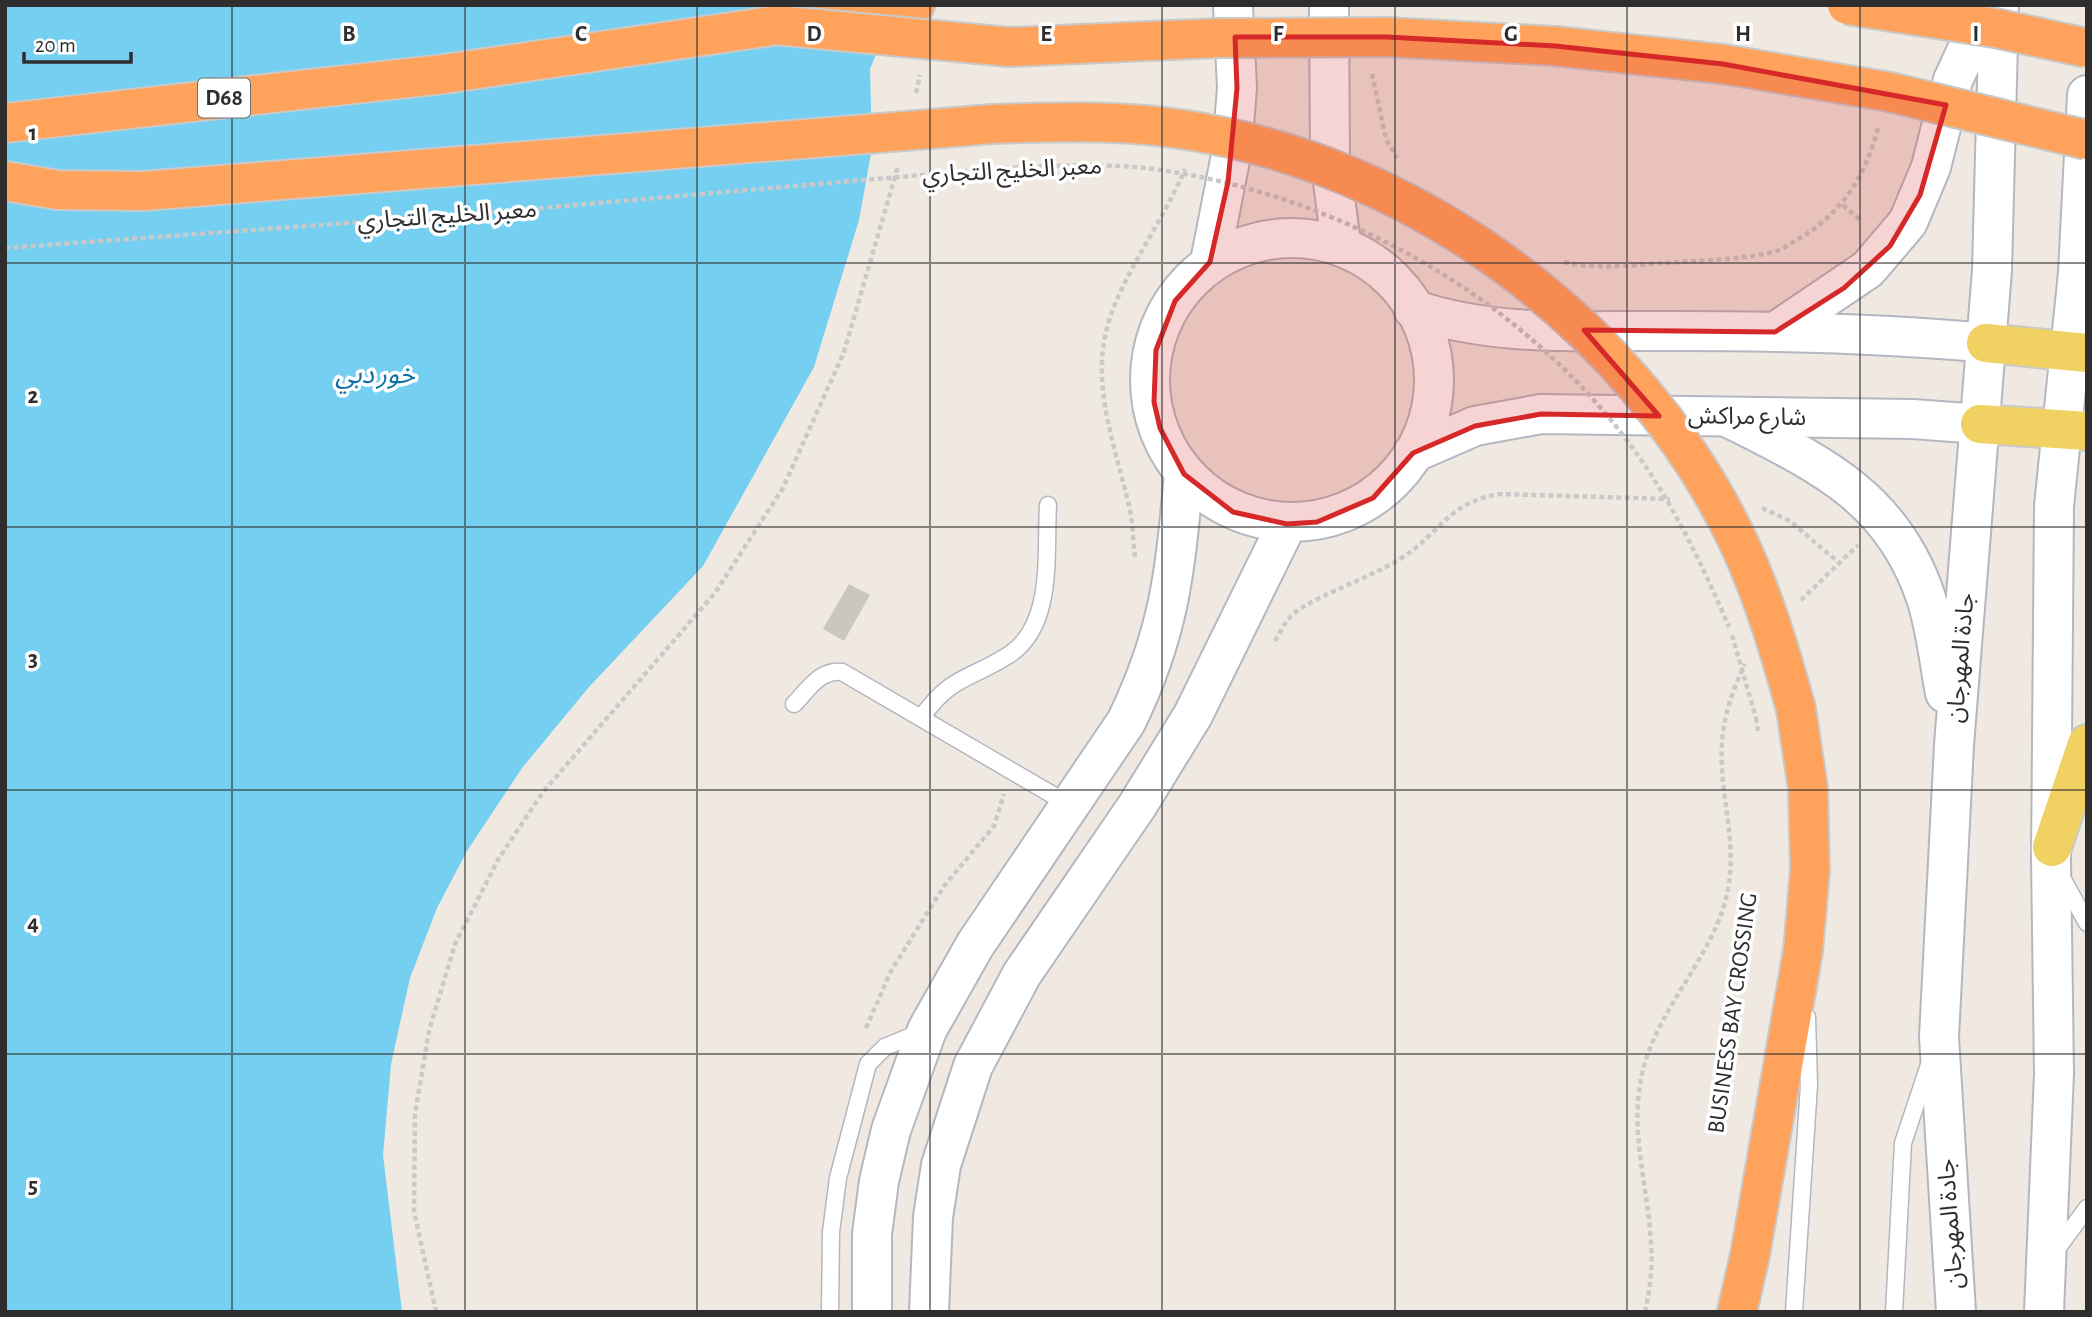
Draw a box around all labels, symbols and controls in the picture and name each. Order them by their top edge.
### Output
scale bar [24,21,131,65]
text: B [342,23,356,46]
text: C [575,23,587,46]
text: D [806,23,822,46]
text: E [1040,23,1052,46]
text: F [1273,23,1284,46]
text: G [1504,23,1518,46]
text: H [1735,23,1751,46]
text: I [1973,23,1979,46]
text: 20 m [35,35,76,56]
road number: D68 [198,78,250,118]
text: 1 [29,122,37,145]
street label: معبر الخليج التجاري [922,154,1103,193]
street label: معبر الخليج التجاري [356,198,538,240]
water label: خور دبي [335,362,415,394]
text: 2 [28,385,39,408]
street label: شارع مراكش [1688,404,1806,434]
street label: جادة المهرجان [1943,592,1980,724]
text: 3 [28,648,38,671]
street label: BUSINESS BAY CROSSING [1704,891,1762,1135]
text: 4 [27,912,39,935]
street label: جادة المهرجان [1934,1158,1969,1290]
text: 5 [28,1175,38,1198]

